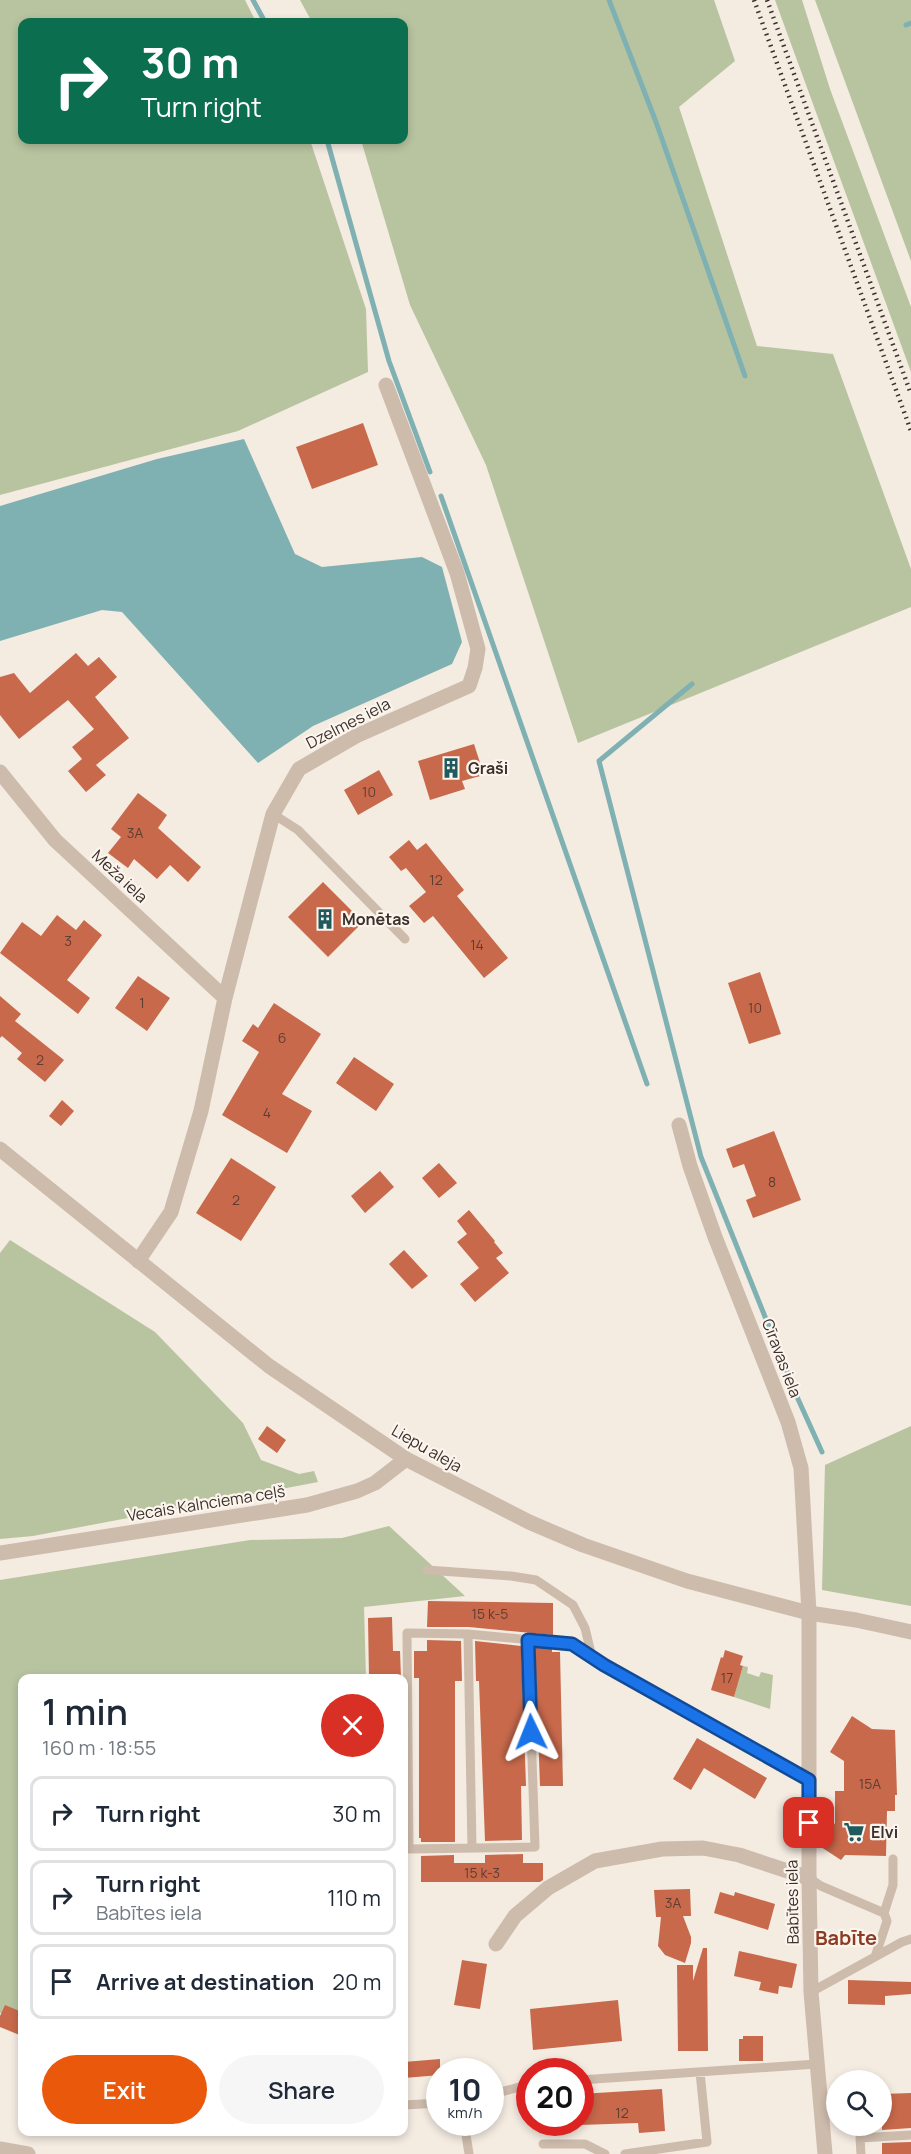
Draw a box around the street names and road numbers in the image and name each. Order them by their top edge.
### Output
street label: Dzelmes iela [302,692,394,754]
street label: Meža iela [87,845,153,907]
street label: Cīravas iela [757,1315,807,1401]
street label: Liepu aleja [388,1419,466,1477]
street label: Vecais Kalnciema ceļš [125,1480,287,1526]
street label: Babītes iela [780,1859,804,1945]

